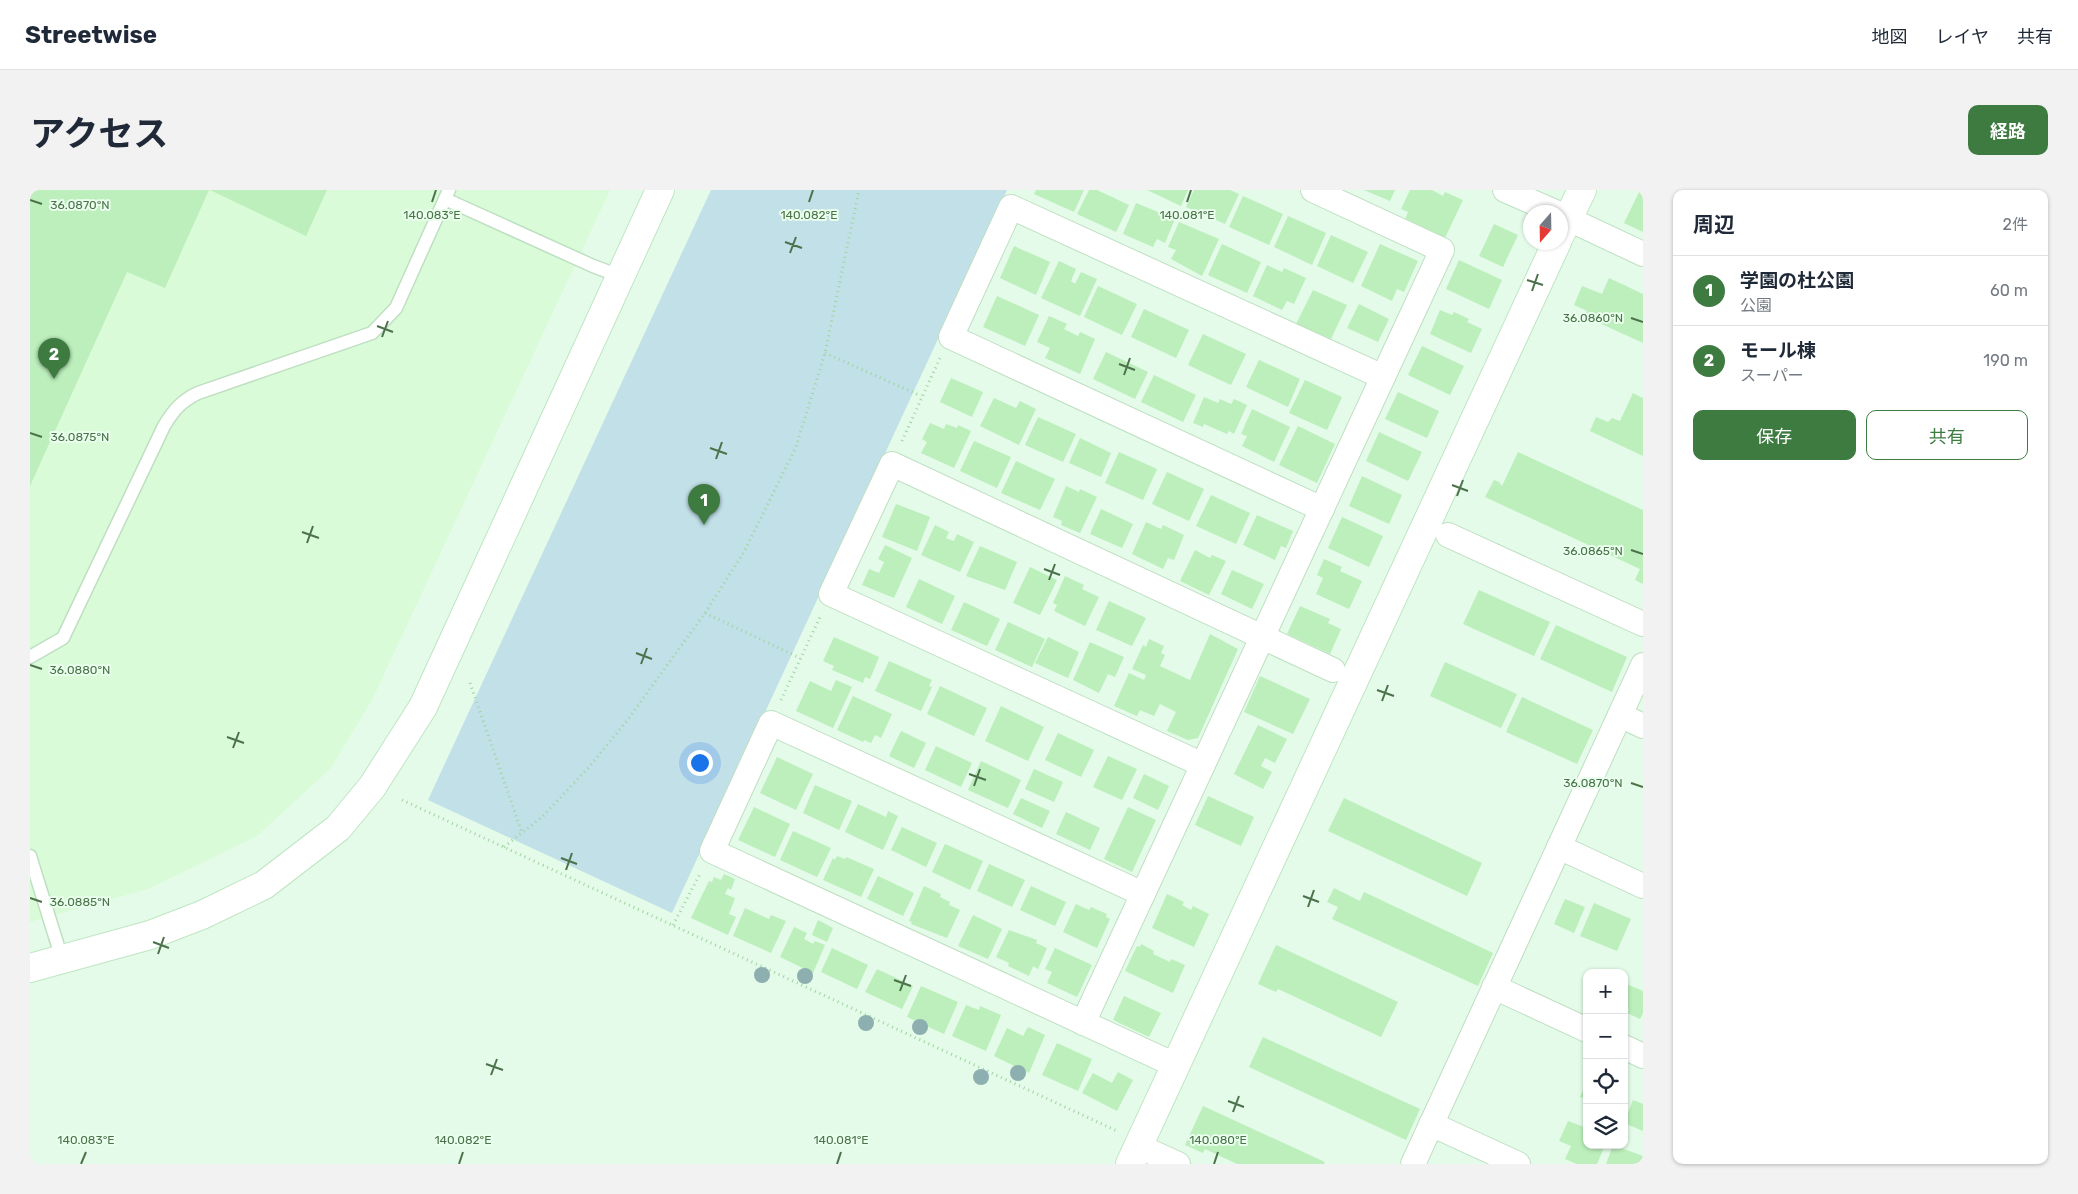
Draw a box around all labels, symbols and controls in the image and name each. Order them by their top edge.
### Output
text: Streetwise [25,21,157,49]
text: 地図 [1872,26,1908,48]
text: レイヤ [1936,26,1989,48]
text: 共有 [2017,26,2053,48]
button: 経路 [1968,105,2048,155]
text: アクセス [30,113,168,155]
text: 36.0870°N [50,198,110,212]
north arrow [1523,205,1568,250]
text: 140.083°E [403,208,461,222]
text: 140.082°E [780,208,838,222]
text: 140.081°E [1159,208,1215,222]
text: 周辺 [1693,212,1735,237]
text: 2件 [2003,215,2028,234]
text: 学園の杜公園 [1740,269,1854,292]
text: 1 [1705,281,1713,300]
text: 60 m [1990,281,2028,300]
text: 公園 [1740,296,1772,315]
text: 36.0860°N [1563,311,1623,325]
pin: 2 [38,338,70,379]
text: モール棟 [1740,339,1816,362]
text: 2 [1704,351,1714,370]
text: 190 m [1983,351,2028,370]
text: スーパー [1740,366,1804,385]
button: 保存 [1693,410,1856,460]
button: 共有 [1866,410,2028,460]
text: 36.0875°N [51,430,109,444]
pin: 1 [688,484,720,525]
text: 36.0865°N [1563,544,1623,558]
text: 36.0880°N [50,663,110,677]
your location [687,750,713,776]
text: 36.0870°N [1563,776,1623,790]
text: 36.0885°N [50,895,110,909]
map controls [1583,969,1628,1149]
button: + [1583,969,1628,1014]
button: − [1583,1014,1628,1059]
button: locate [1583,1059,1628,1104]
button: layers [1583,1104,1628,1149]
text: 140.083°E [57,1133,115,1147]
text: 140.082°E [434,1133,492,1147]
text: 140.081°E [813,1133,869,1147]
text: 140.080°E [1189,1133,1247,1147]

